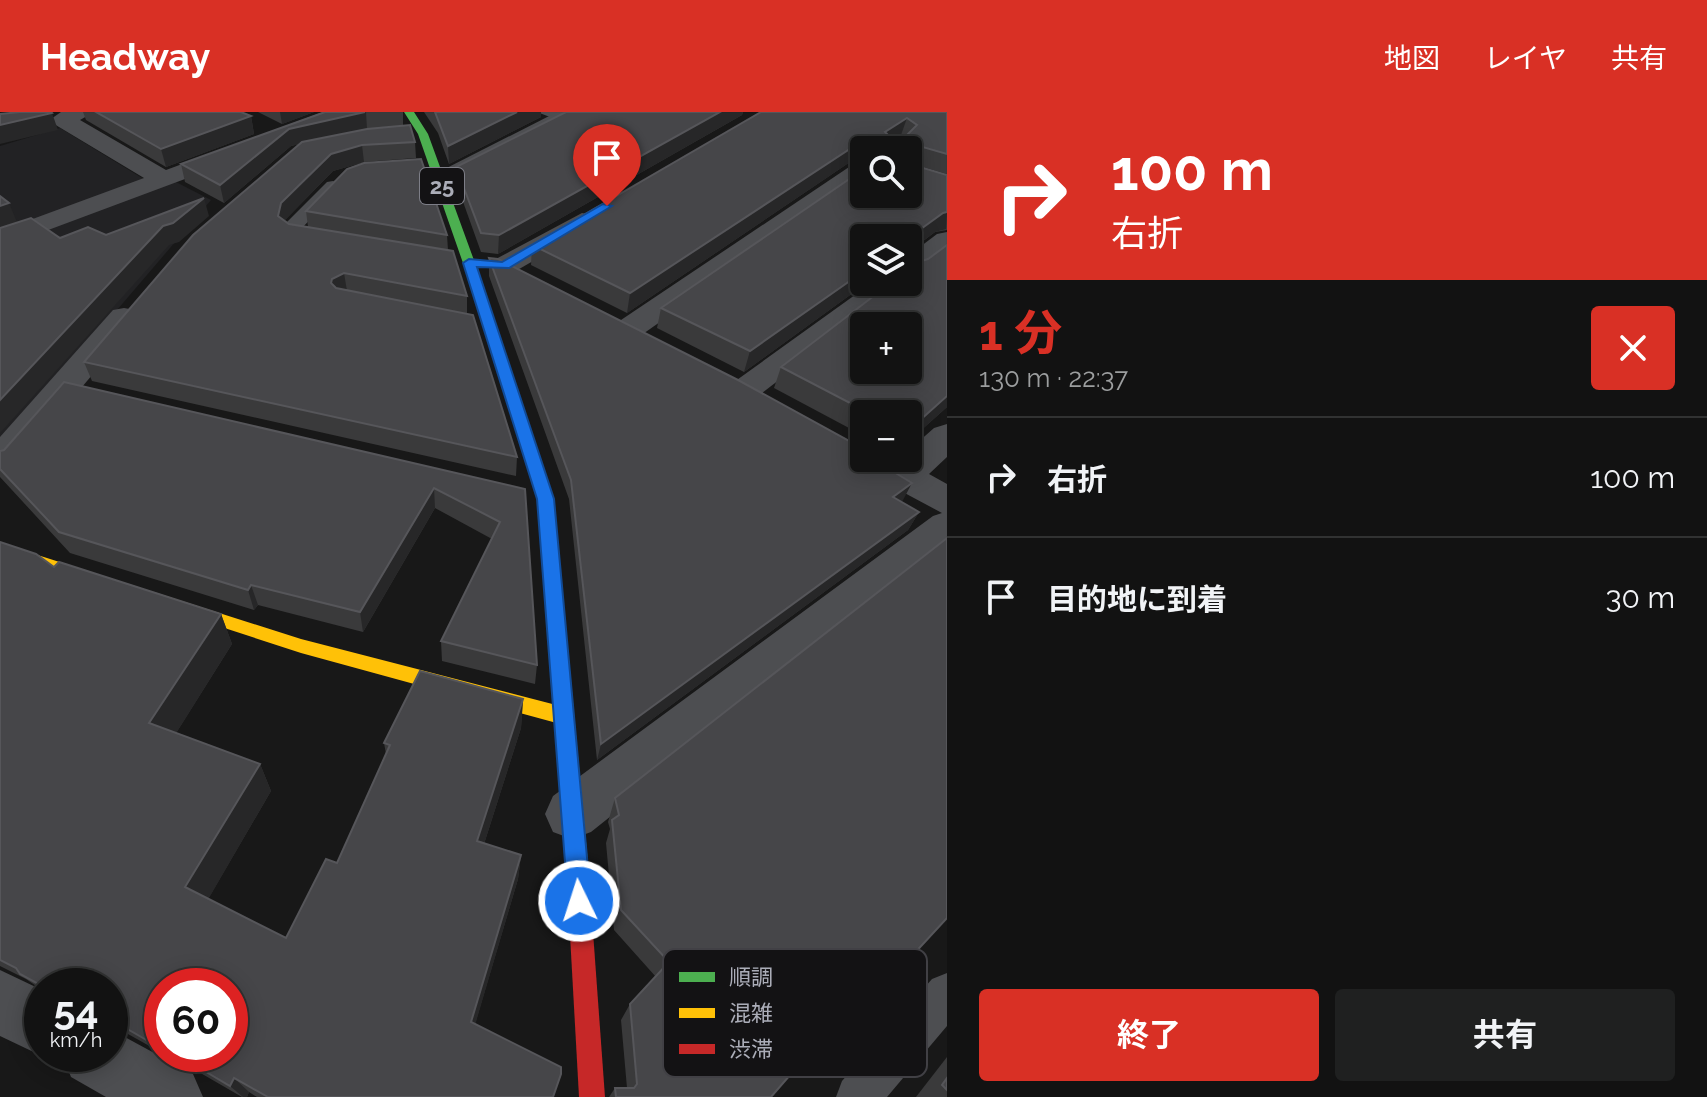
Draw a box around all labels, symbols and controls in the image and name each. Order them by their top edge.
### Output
text: Headway [40,34,210,79]
text: 地図 [1384,42,1440,75]
text: レイヤ [1484,42,1567,75]
text: 共有 [1611,42,1667,75]
pin [573,124,641,206]
icon: arrive [585,136,629,180]
map controls [850,136,922,472]
button: search [850,136,922,208]
text: 100 m [1111,137,1273,203]
icon: right [979,144,1083,248]
road number: 25 [420,168,464,204]
text: 右折 [1111,212,1183,254]
button: layers [850,224,922,296]
text: 1 分 [979,305,1062,361]
button: close [1591,306,1675,390]
button: + [850,312,922,384]
text: 130 m · 22:37 [979,363,1128,393]
button: − [850,400,922,472]
icon: right [979,455,1023,499]
text: 100 m [1590,460,1675,495]
text: 右折 [1047,462,1107,497]
icon: arrive [979,575,1023,619]
text: 30 m [1605,580,1675,615]
text: 目的地に到着 [1047,582,1227,617]
position arrow [537,859,621,943]
legend [663,949,927,1077]
text: 順調 [729,964,773,990]
speed limit sign: 60 [144,968,248,1072]
text: 54 [53,986,98,1033]
button: 終了 [979,989,1319,1081]
button: 共有 [1335,989,1675,1081]
text: 混雑 [729,1000,773,1026]
text: km/h [50,1028,102,1052]
text: 渋滞 [729,1036,773,1062]

